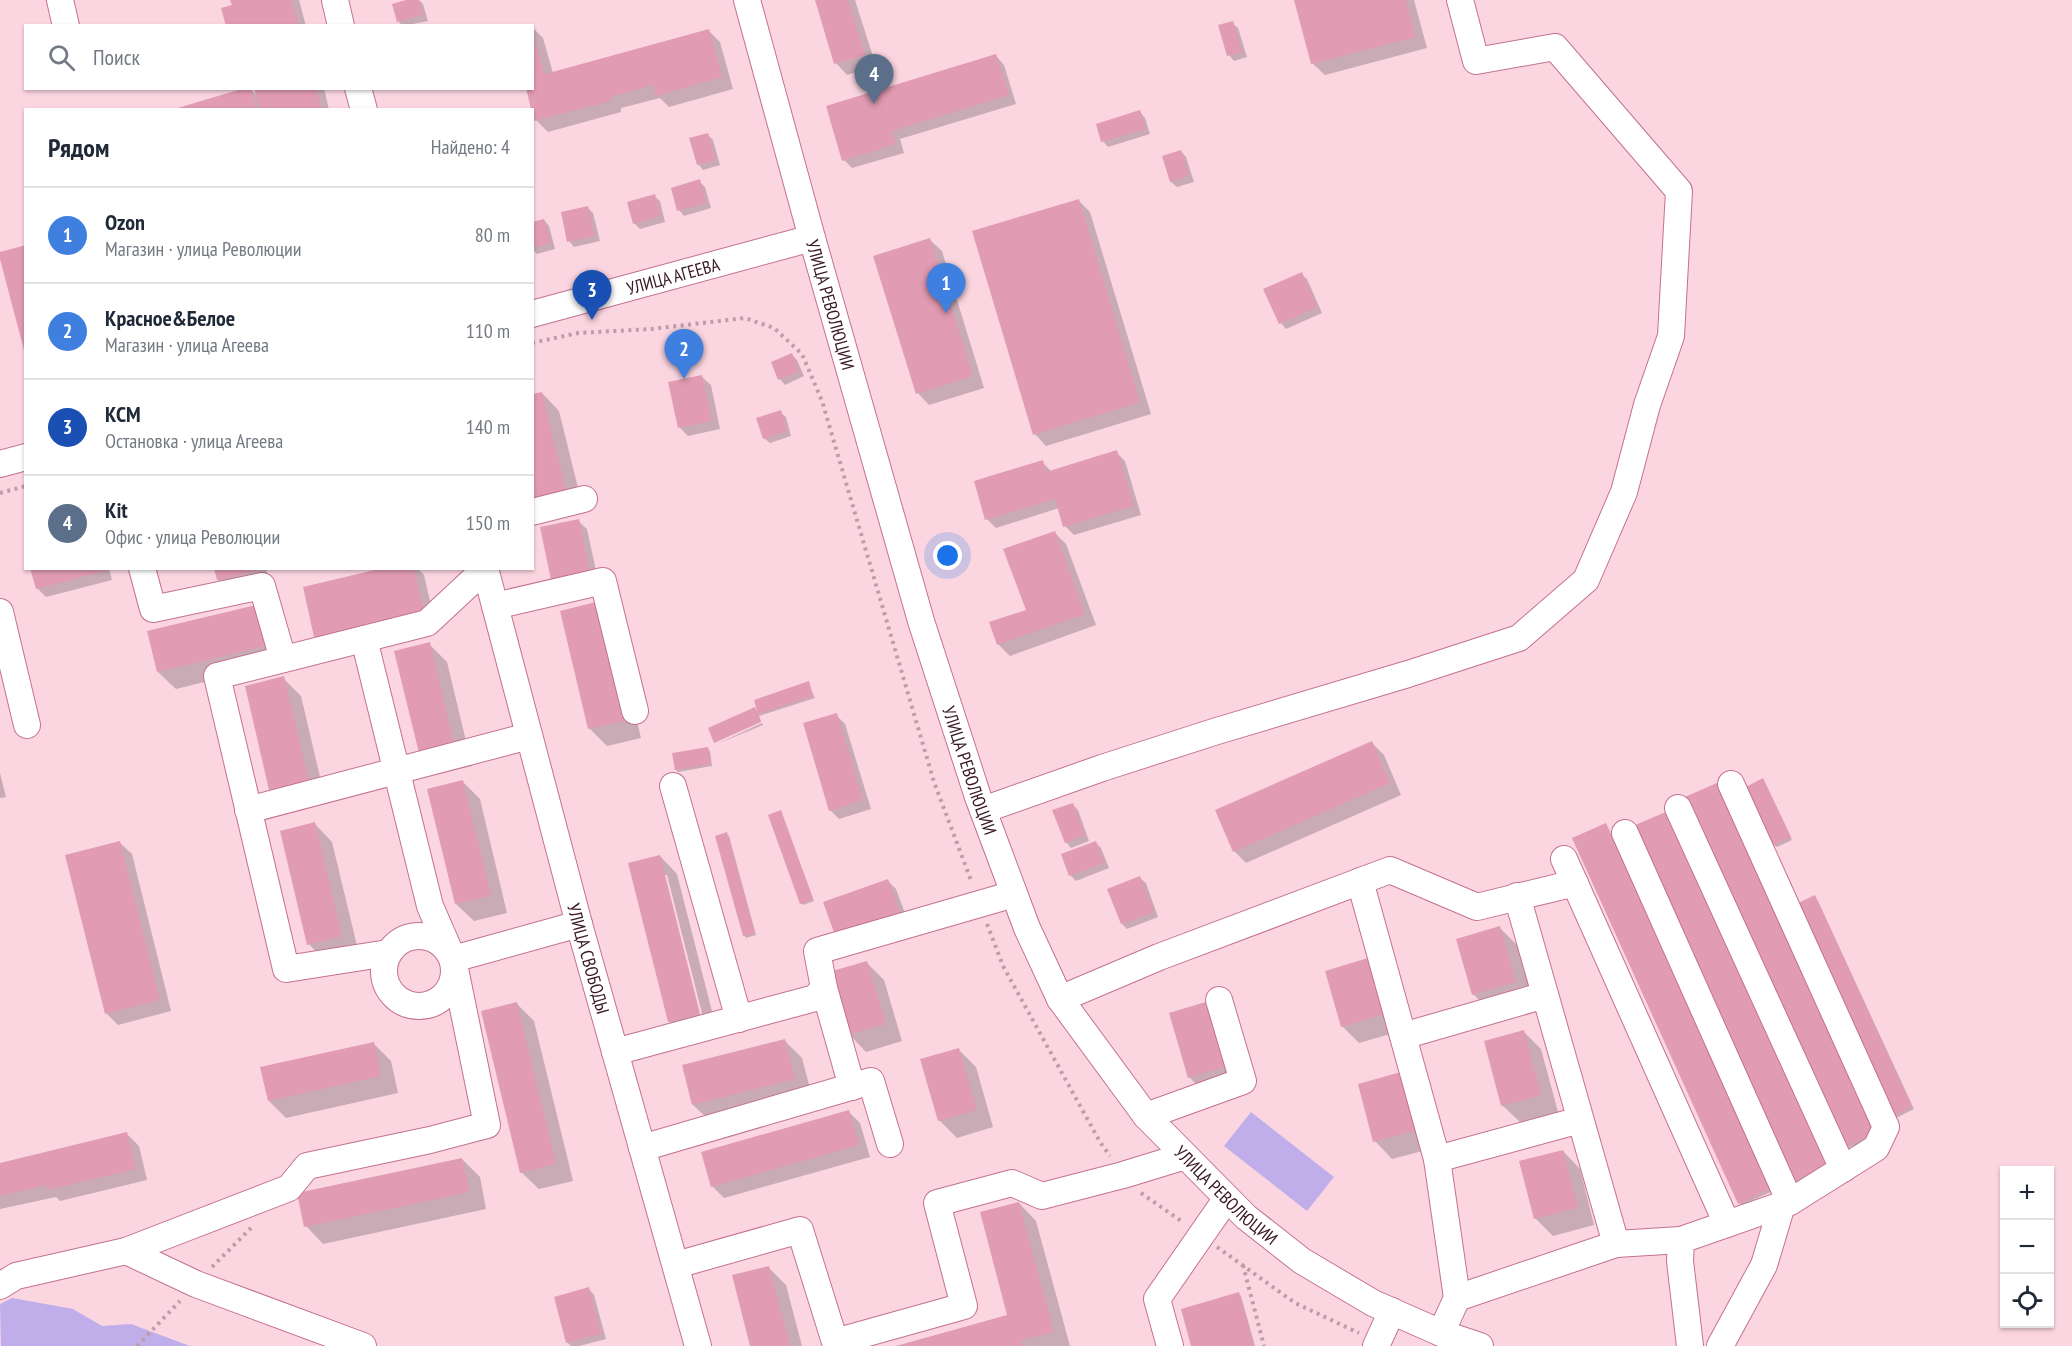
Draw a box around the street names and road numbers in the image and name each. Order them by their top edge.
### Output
street label: УЛИЦА РЕВОЛЮЦИИ [802,237,860,372]
street label: УЛИЦА АГЕЕВА [624,252,722,299]
street label: УЛИЦА РЕВОЛЮЦИИ [938,703,1002,838]
street label: УЛИЦА СВОБОДЫ [563,901,615,1016]
street label: УЛИЦА РЕВОЛЮЦИИ [1170,1140,1283,1249]

